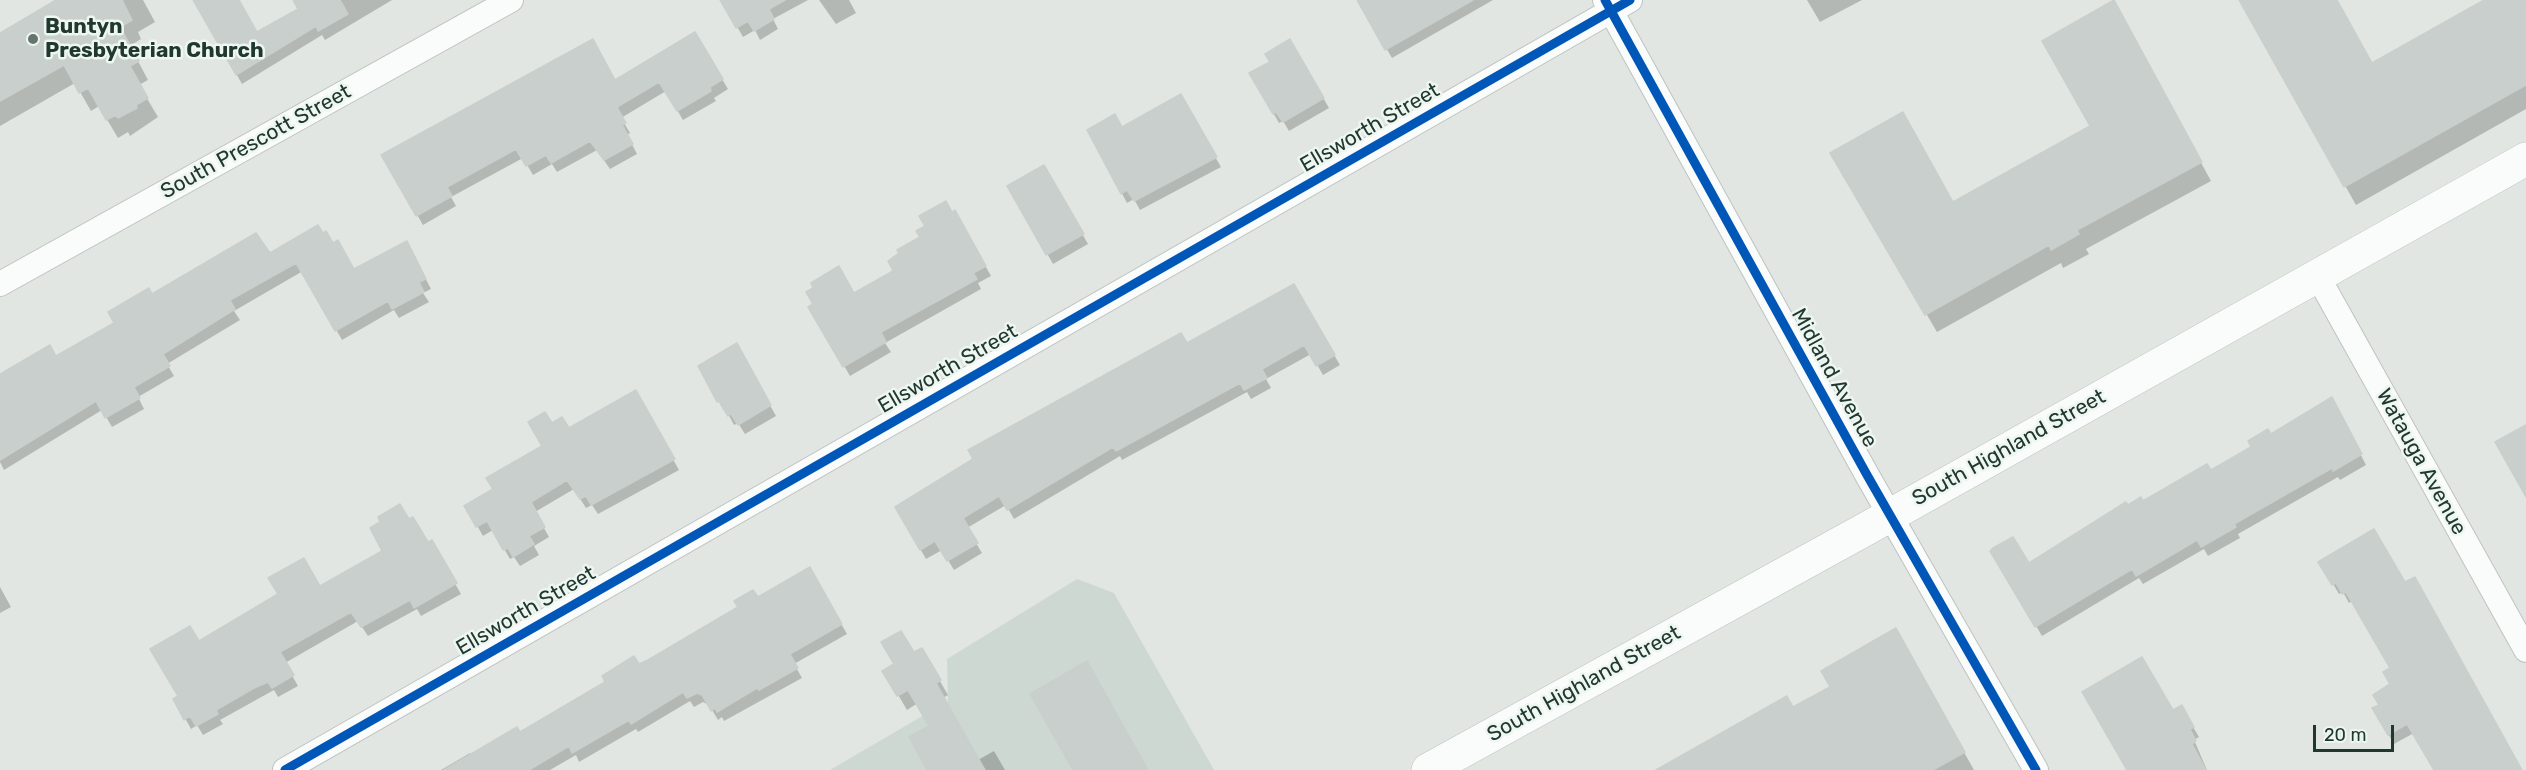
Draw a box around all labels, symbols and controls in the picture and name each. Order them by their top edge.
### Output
place label: Buntyn Presbyterian Church [45,14,264,64]
marker: Buntyn Presbyterian Church [26,32,40,46]
street label: Ellsworth Street [1296,78,1444,178]
street label: South Prescott Street [157,79,355,205]
street label: Midland Avenue [1785,304,1883,452]
street label: Ellsworth Street [874,319,1022,419]
street label: South Highland Street [1908,384,2110,512]
street label: Watauga Avenue [2370,385,2472,539]
street label: Ellsworth Street [452,561,600,661]
street label: South Highland Street [1483,620,1685,748]
scale bar [2316,713,2397,751]
text: 20 m [2324,724,2366,746]

